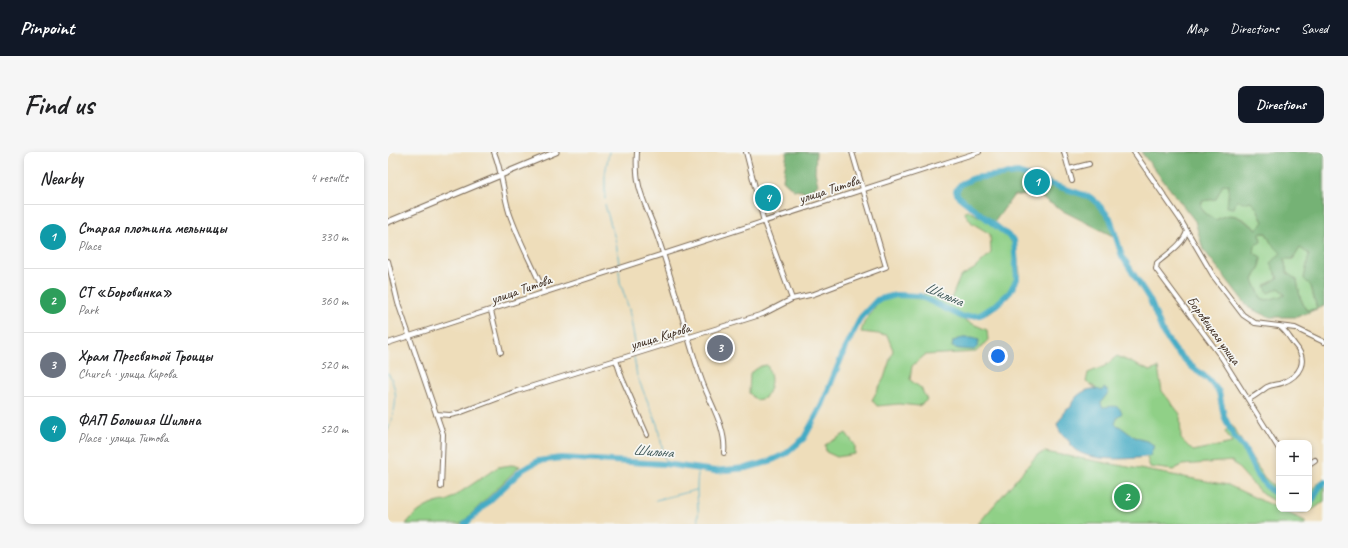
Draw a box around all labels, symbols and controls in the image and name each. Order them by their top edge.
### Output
text: Pinpoint [20,16,74,40]
text: Map [1187,20,1208,37]
text: Directions [1230,20,1279,37]
text: Saved [1301,20,1328,37]
button: Directions [1238,86,1324,123]
text: Find us [24,87,94,122]
pin: 1 [1024,167,1050,197]
text: Nearby [40,168,83,189]
text: 4 results [310,170,348,186]
street label: улица Титова [796,171,863,208]
pin: 4 [755,183,781,213]
text: Старая плотина мельницы [78,219,226,238]
text: 1 [50,229,56,245]
text: 330 m [320,229,348,245]
text: Place [78,238,101,254]
street label: улица Титова [488,271,555,308]
water label: Шильна [922,278,968,312]
text: СТ «Боровинка» [78,283,172,302]
text: 2 [50,293,56,309]
text: 360 m [320,293,348,309]
street label: Боровецкая улица [1183,293,1245,369]
text: Park [78,302,99,318]
street label: улица Кирова [627,319,693,354]
pin: 3 [707,333,733,363]
your location [988,346,1008,366]
text: Храм Пресвятой Троицы [78,347,212,366]
text: 3 [50,357,56,373]
text: 520 m [320,357,348,373]
text: Church · улица Кирова [78,366,177,382]
text: ФАП Большая Шильна [78,411,201,430]
text: 4 [50,421,56,437]
text: 520 m [320,421,348,437]
text: Place · улица Титова [78,430,168,446]
map controls [1276,440,1312,512]
button: + [1276,440,1312,476]
water label: Шильна [632,441,675,462]
button: − [1276,476,1312,512]
pin: 2 [1114,482,1140,512]

